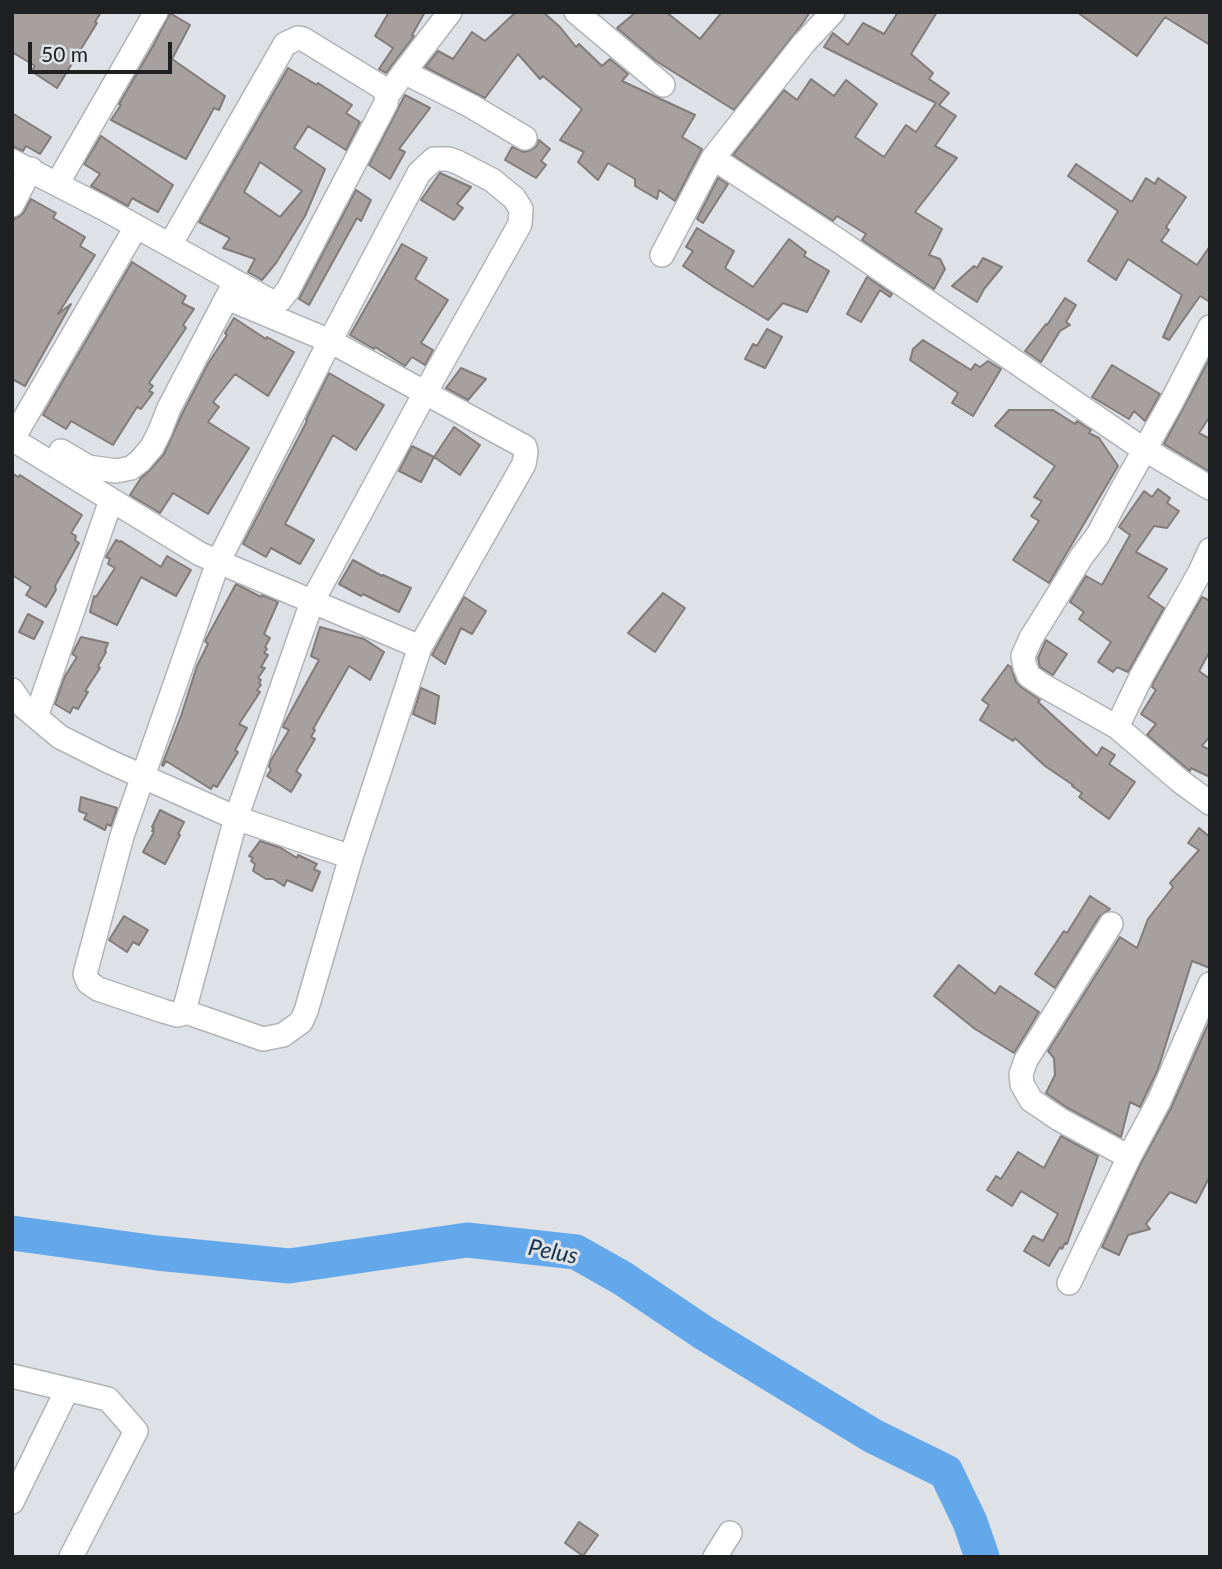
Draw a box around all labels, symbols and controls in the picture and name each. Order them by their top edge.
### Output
scale bar [32,28,175,72]
text: 50 m [41,41,88,66]
water label: Pelus [526,1234,580,1270]

